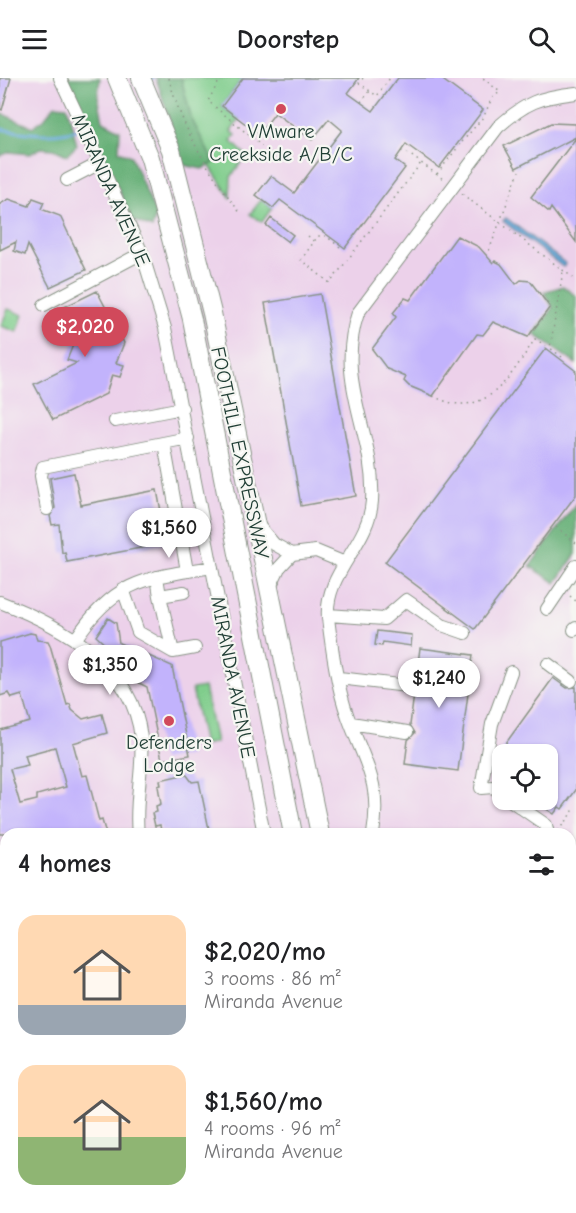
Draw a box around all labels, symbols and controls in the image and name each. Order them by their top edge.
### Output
icon: menu [18,23,51,56]
icon: search [525,23,558,56]
text: Doorstep [237,24,339,55]
marker: VMware Creekside A/B/C [274,102,288,116]
street label: MIRANDA AVENUE [67,110,155,270]
place label: VMware Creekside A/B/C [209,120,353,166]
pin: $2,020 [36,307,134,358]
text: $2,020 [56,315,114,338]
street label: FOOTHILL EXPRESSWAY [206,345,274,562]
pin: $1,560 [120,508,218,559]
text: $1,560 [141,516,197,539]
street label: MIRANDA AVENUE [206,594,260,760]
pin: $1,350 [61,645,159,696]
text: $1,350 [82,653,138,676]
pin: $1,240 [390,658,488,709]
text: $1,240 [412,666,466,689]
marker: Defenders Lodge [162,714,176,728]
place label: Defenders Lodge [126,731,212,777]
map controls [492,744,558,810]
button: locate [492,744,558,810]
icon: filters [525,848,558,881]
text: 4 homes [18,849,111,879]
text: $2,020/mo [204,937,326,967]
icon: home [66,939,138,1011]
text: 3 rooms · 86 m² [204,967,341,990]
text: Miranda Avenue [204,990,343,1013]
text: $1,560/mo [204,1087,323,1117]
icon: home [66,1089,138,1161]
text: 4 rooms · 96 m² [204,1117,341,1140]
text: Miranda Avenue [204,1140,343,1163]

